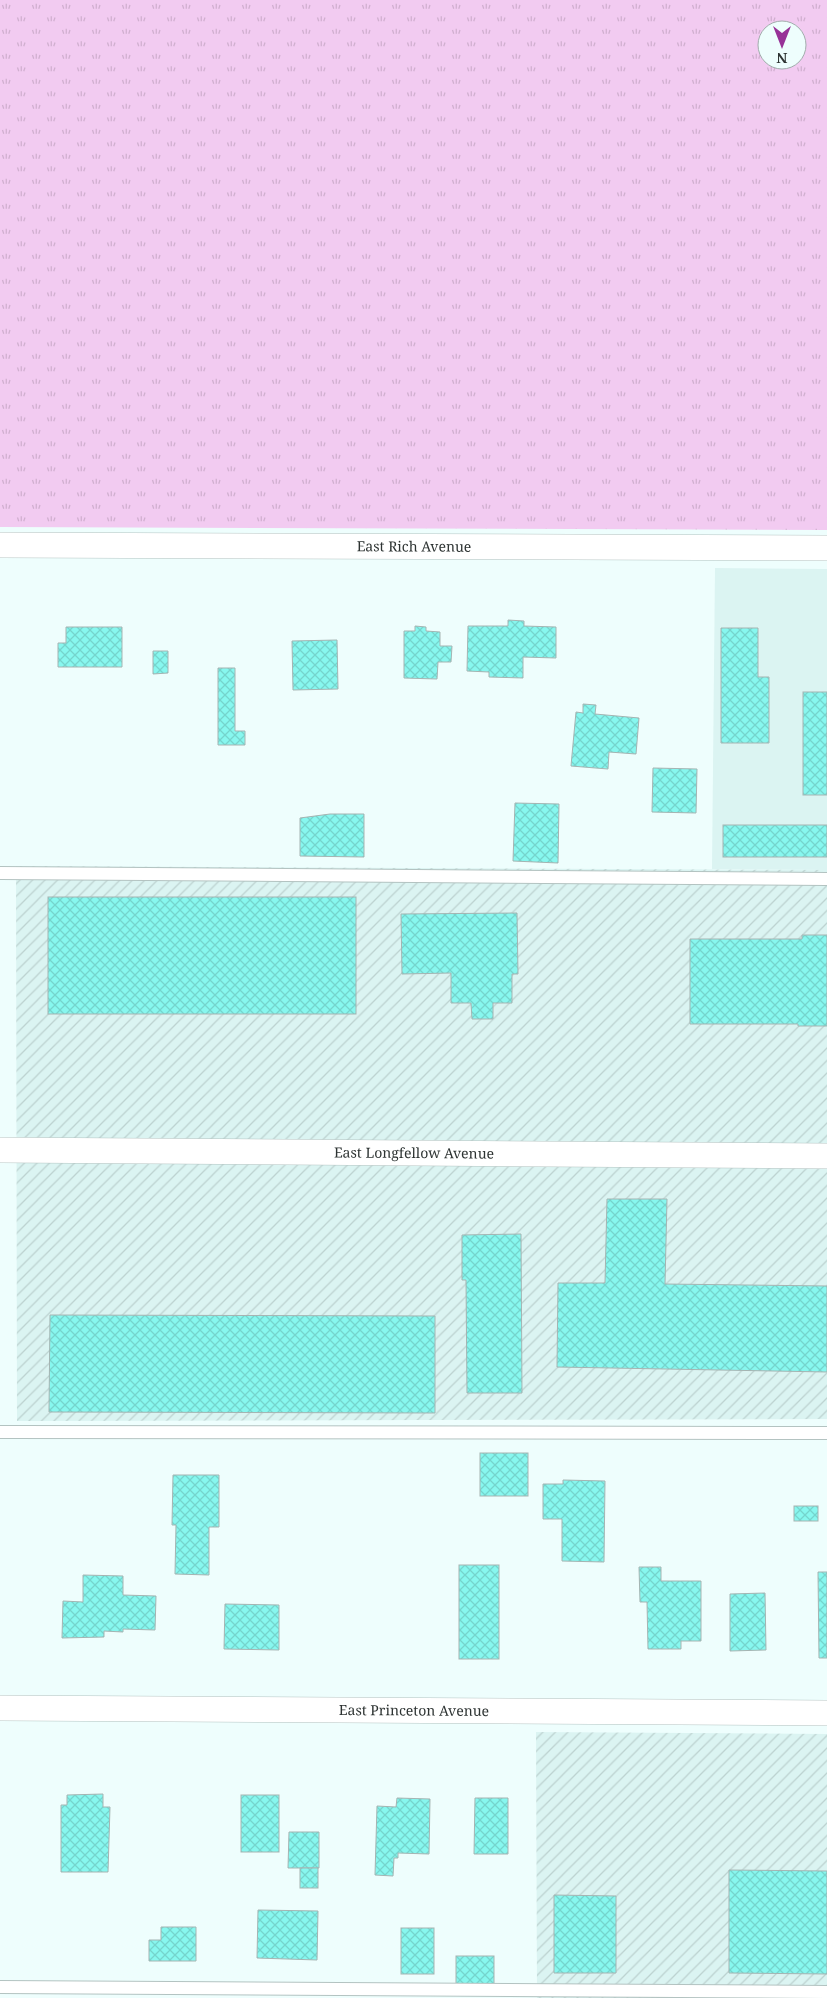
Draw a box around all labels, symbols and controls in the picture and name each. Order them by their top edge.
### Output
north arrow [757,20,807,70]
text: N [776,49,788,68]
street label: East Rich Avenue [357,536,471,556]
street label: East Longfellow Avenue [334,1142,494,1163]
street label: East Princeton Avenue [339,1700,489,1720]

